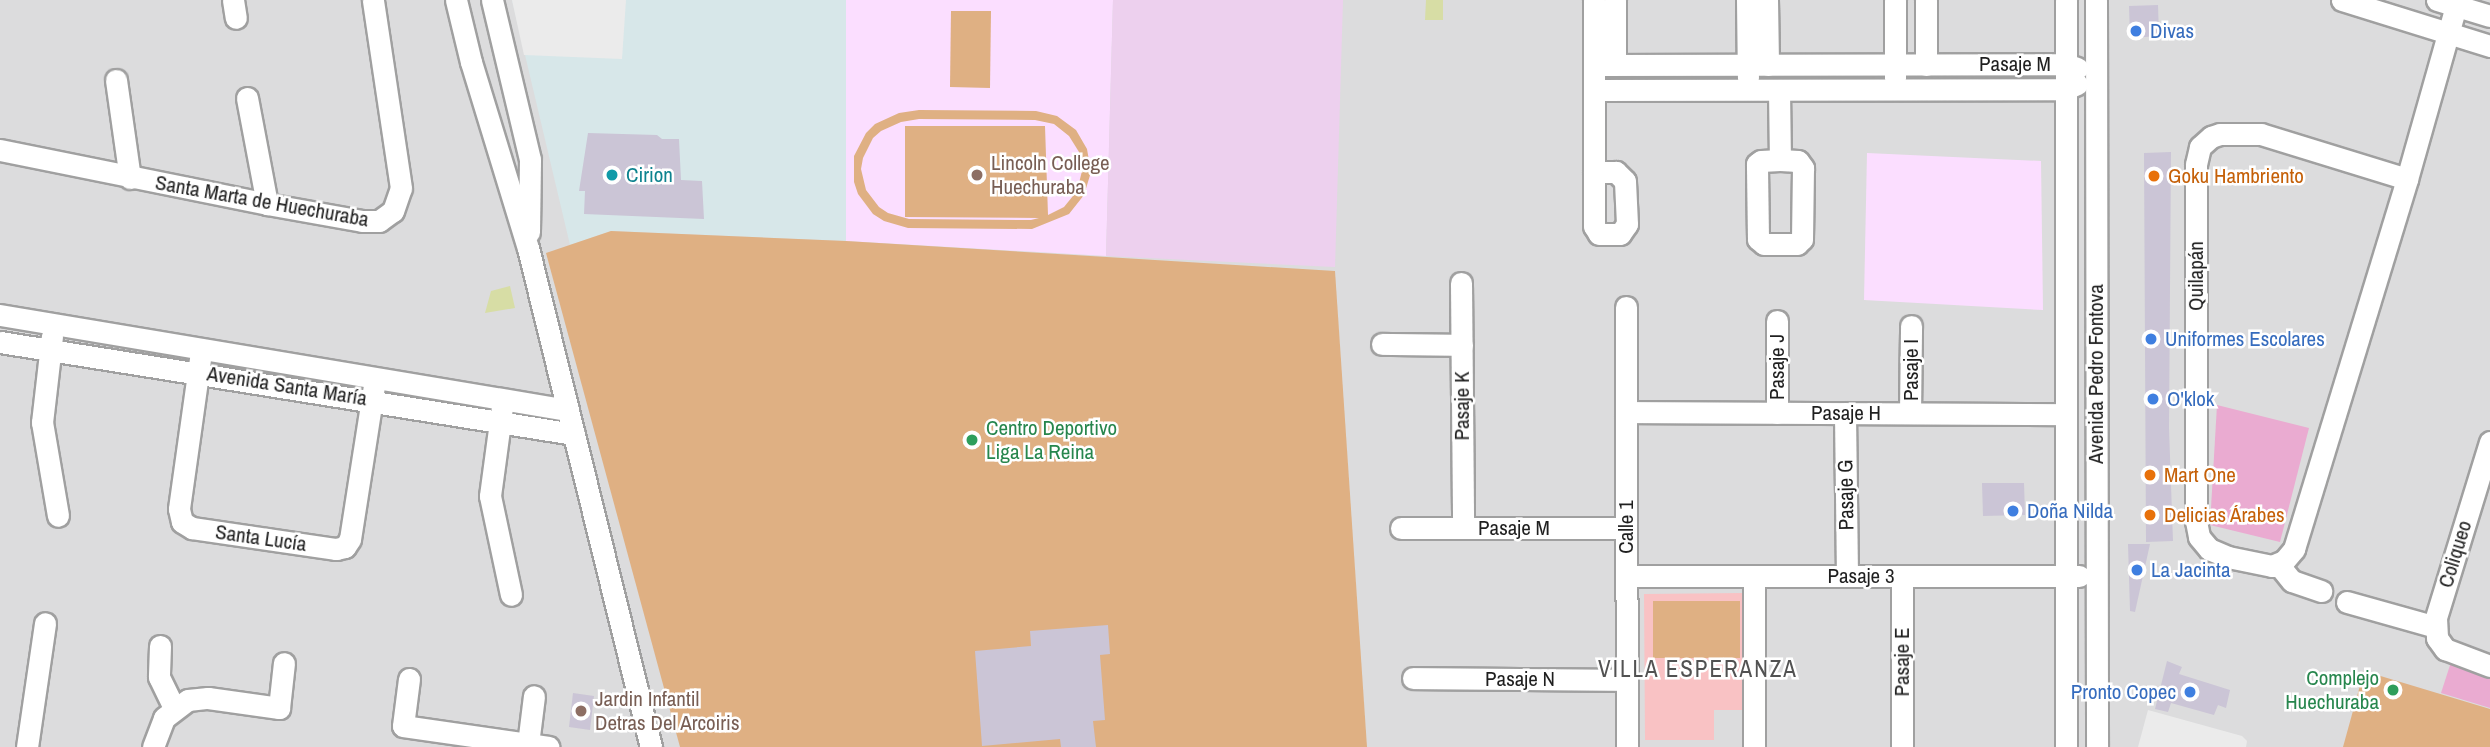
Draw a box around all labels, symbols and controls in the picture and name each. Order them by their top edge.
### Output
place label: Divas [2150,18,2194,44]
marker: Divas [2128,23,2144,39]
street label: Pasaje M [1979,51,2051,77]
place label: Lincoln College Huechuraba [991,150,1110,200]
place label: Cirion [626,162,673,188]
place label: Goku Hambriento [2168,163,2304,189]
marker: Cirion [604,167,620,183]
marker: Lincoln College Huechuraba [969,167,985,183]
marker: Goku Hambriento [2146,168,2162,184]
street label: Santa Marta de Huechuraba [153,170,371,232]
street label: Quilapán [2183,241,2209,311]
street label: Avenida Pedro Fontova [2083,284,2109,464]
place label: Uniformes Escolares [2165,326,2325,352]
marker: Uniformes Escolares [2143,331,2159,347]
street label: Pasaje J [1764,334,1790,400]
street label: Pasaje I [1898,339,1924,401]
street label: Avenida Santa María [205,361,369,411]
street label: Pasaje K [1449,372,1475,440]
place label: O'klok [2167,386,2214,412]
marker: O'klok [2145,391,2161,407]
street label: Pasaje H [1811,400,1881,426]
place label: Centro Deportivo Liga La Reina [986,415,1117,465]
marker: Centro Deportivo Liga La Reina [964,432,980,448]
street label: Pasaje G [1833,459,1859,531]
place label: Mart One [2164,462,2236,488]
marker: Mart One [2142,467,2158,483]
place label: Doña Nilda [2027,498,2113,524]
street label: Calle 1 [1613,500,1639,554]
place label: Delicias Árabes [2164,502,2286,528]
marker: Doña Nilda [2005,503,2021,519]
marker: Delicias Árabes [2142,507,2158,523]
street label: Pasaje M [1478,515,1550,541]
street label: Coliqueo [2433,517,2477,591]
street label: Santa Lucía [214,519,308,557]
place label: La Jacinta [2151,557,2230,583]
marker: La Jacinta [2129,562,2145,578]
street label: Pasaje 3 [1827,563,1895,589]
street label: Pasaje E [1889,628,1915,696]
district label: VILLA ESPERANZA [1599,655,1797,683]
place label: Complejo Huechuraba [2285,665,2379,715]
street label: Pasaje N [1485,666,1555,692]
place label: Pronto Copec [2071,679,2176,705]
marker: Complejo Huechuraba [2385,682,2401,698]
marker: Pronto Copec [2182,684,2198,700]
place label: Jardin Infantil Detras Del Arcoiris [595,686,740,736]
marker: Jardin Infantil Detras Del Arcoiris [573,703,589,719]

